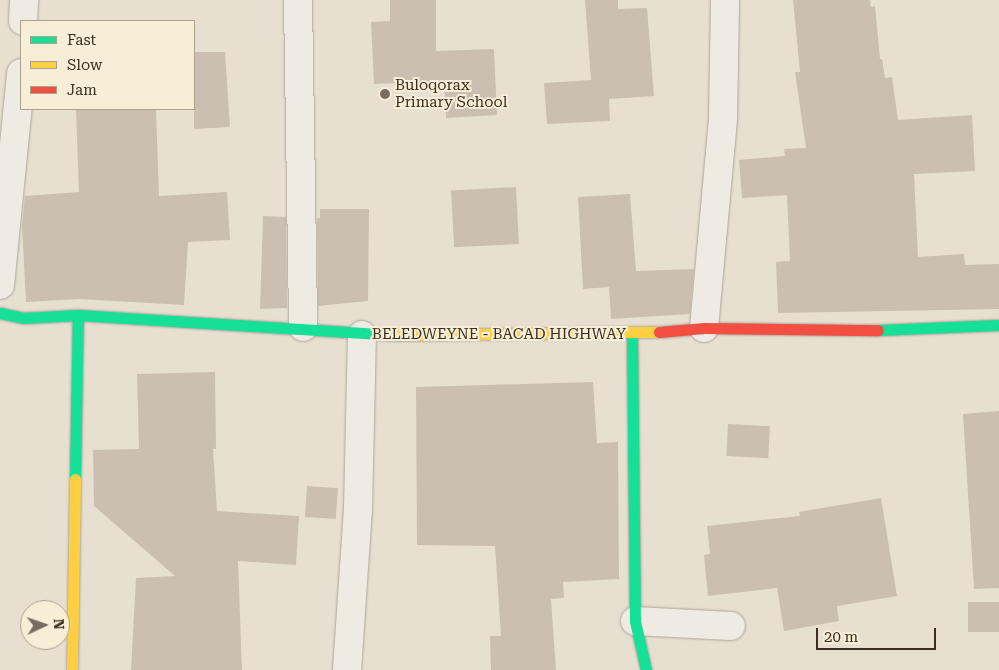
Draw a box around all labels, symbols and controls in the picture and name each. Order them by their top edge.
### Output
legend [20,20,195,110]
text: Fast [67,31,96,49]
text: Slow [67,56,102,74]
place label: Buloqorax Primary School [395,76,507,111]
text: Jam [67,81,97,99]
marker: Buloqorax Primary School [379,88,391,100]
street label: BELEDWEYNE - BACAD HIGHWAY [372,326,626,344]
north arrow [20,600,70,650]
text: N [51,618,67,630]
scale bar [819,618,939,650]
text: 20 m [824,628,858,646]

